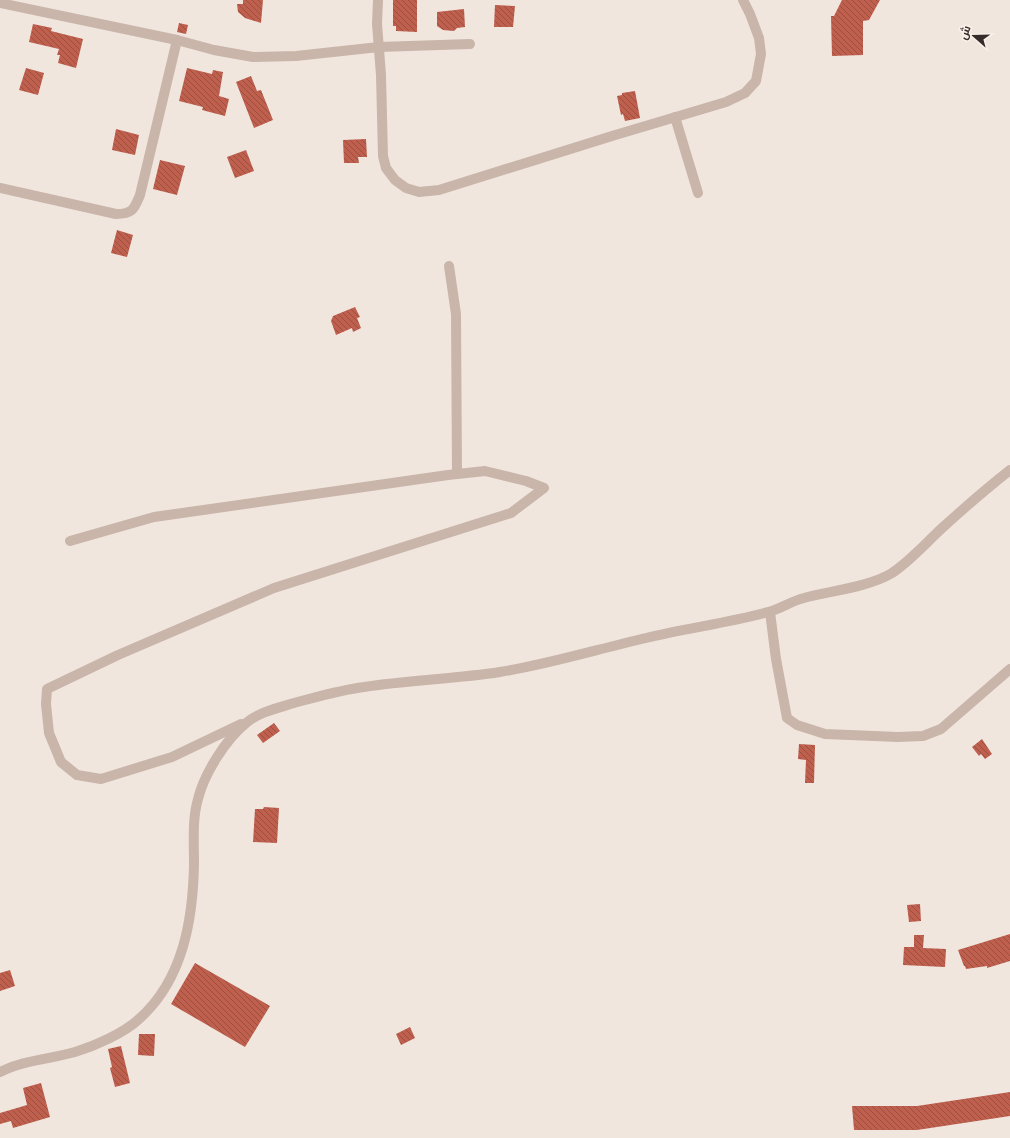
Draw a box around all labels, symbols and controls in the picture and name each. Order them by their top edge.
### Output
north arrow [954,16,994,56]
text: ش [957,24,974,42]

